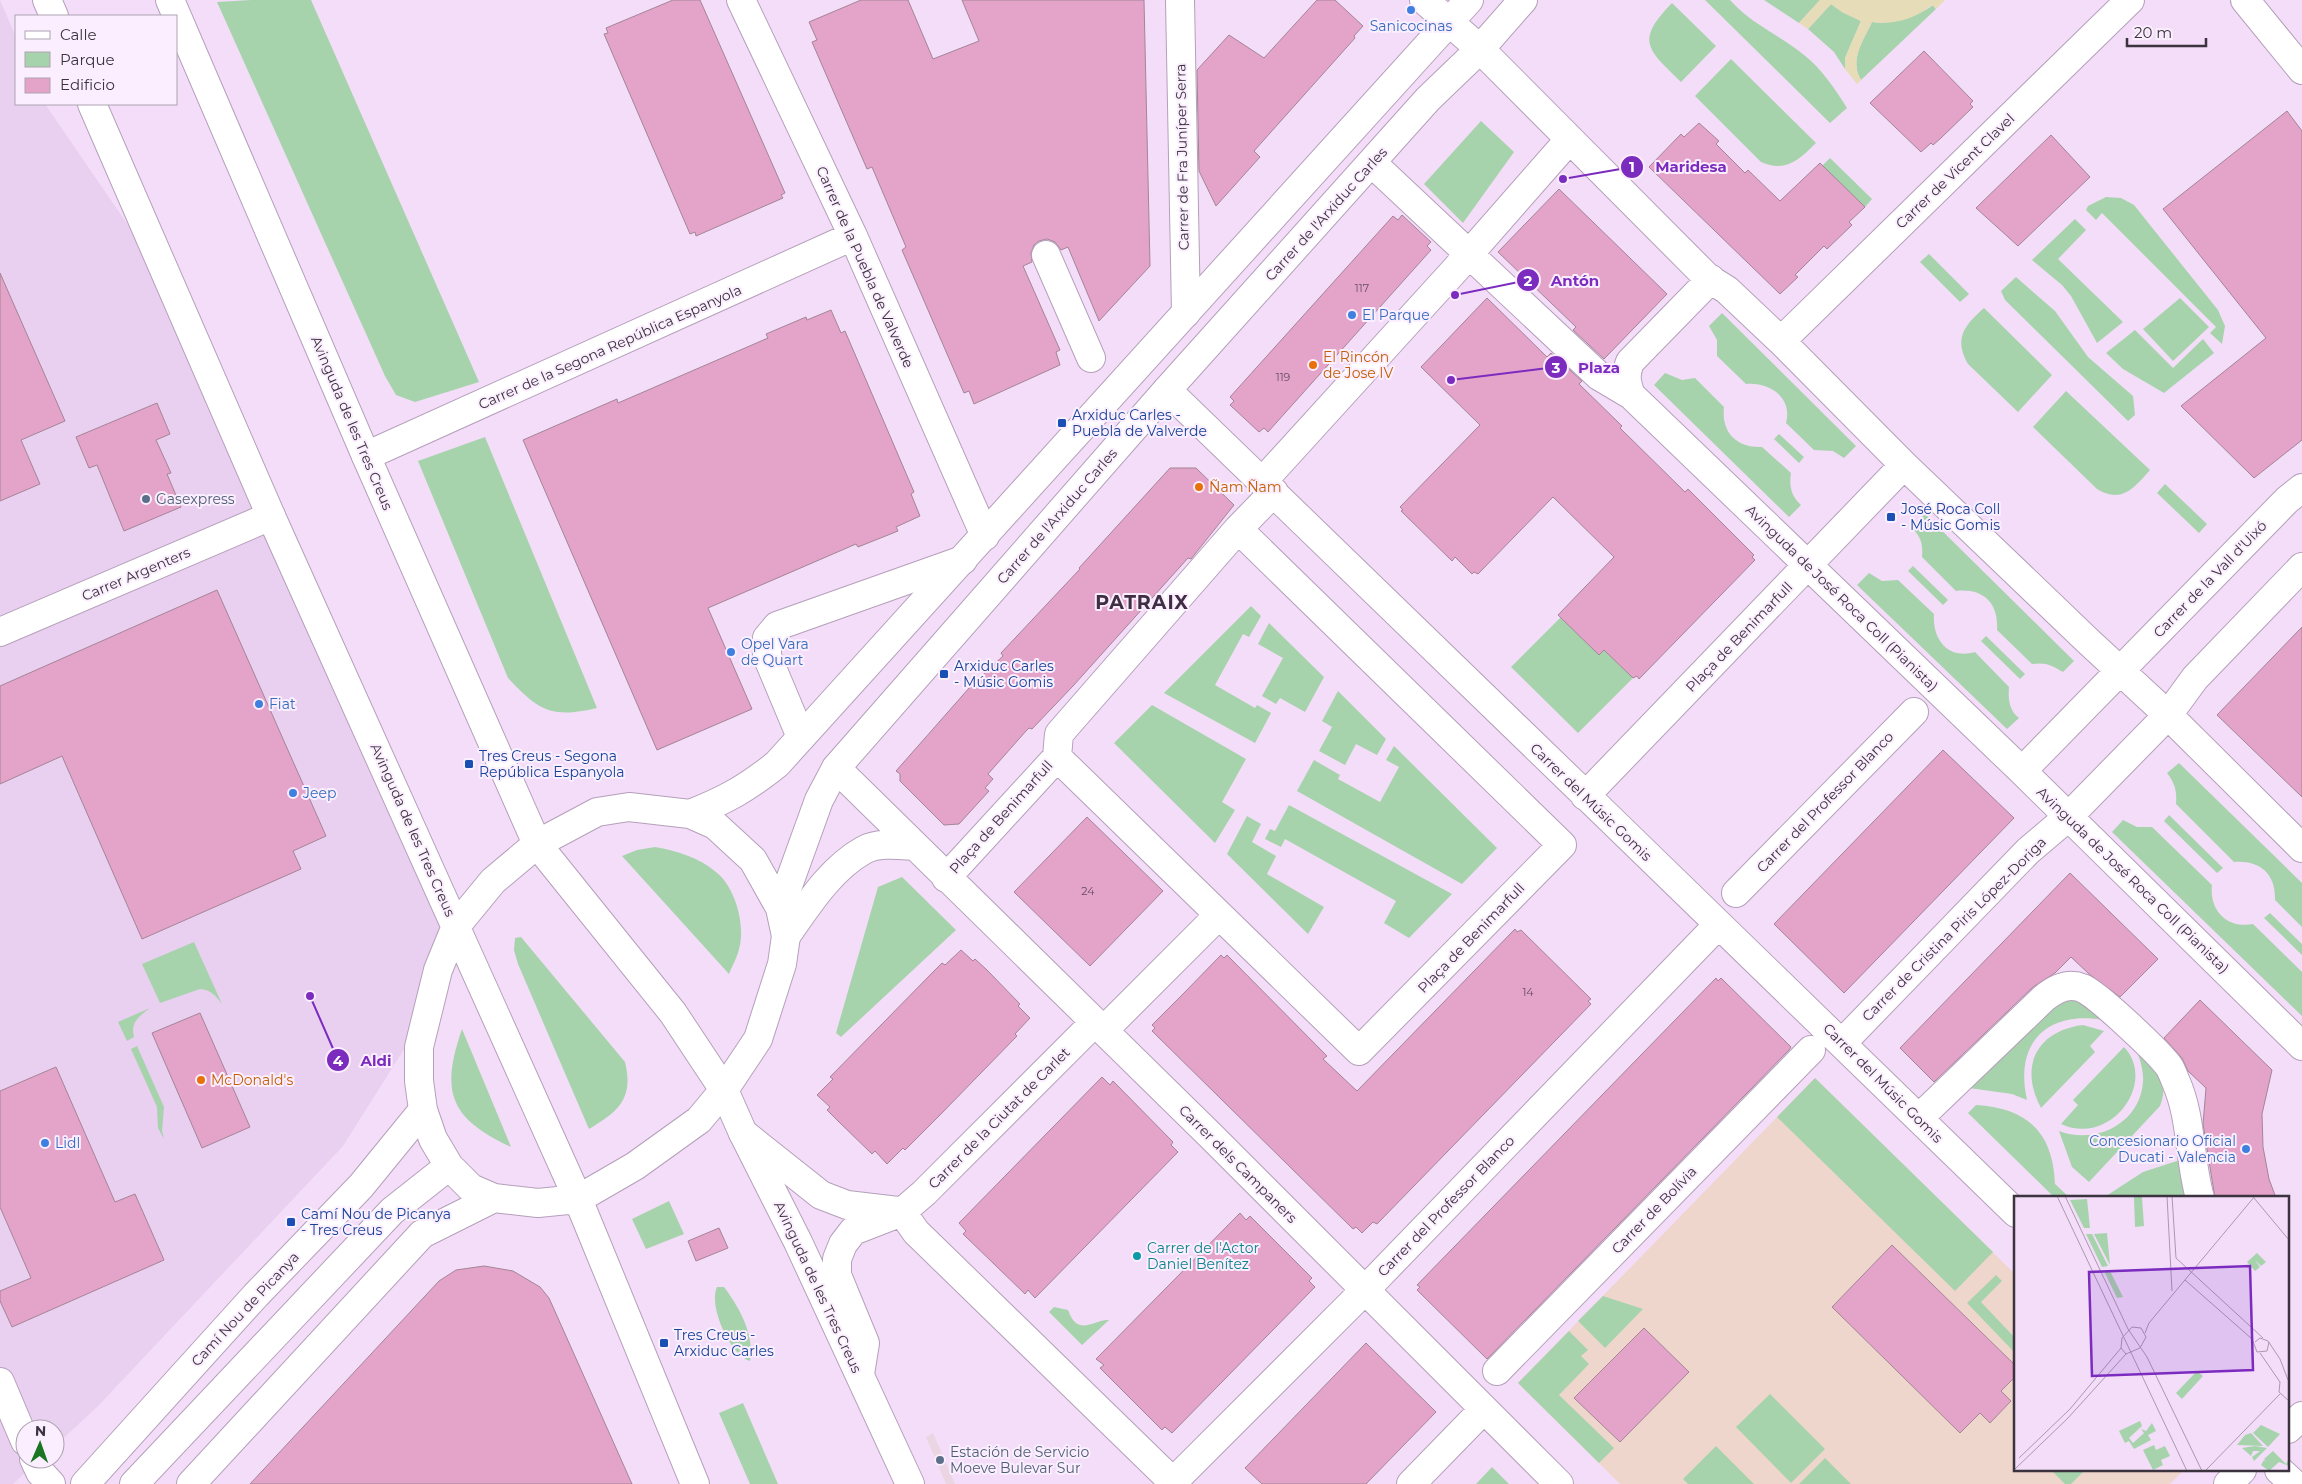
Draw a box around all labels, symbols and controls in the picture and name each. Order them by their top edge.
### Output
marker: Sanicocinas [1405,4,1417,16]
legend [15,15,178,105]
scale bar [2127,15,2206,47]
place label: Sanicocinas [1370,17,1453,35]
text: 20 m [2134,23,2172,42]
text: Calle [60,25,97,44]
text: Parque [60,50,115,69]
street label: Carrer de Fra Juníper Serra [1171,63,1193,251]
text: Edificio [60,75,115,94]
street label: Carrer de Vicent Clavel [1892,110,2018,232]
street label: Carrer de l'Arxiduc Carles [1261,143,1391,285]
callout: Maridesa [1620,152,1737,182]
text: 1 [1629,157,1635,176]
text: Maridesa [1655,157,1727,176]
street label: Carrer de la Puebla de Valverde [812,163,918,371]
callout: Antón [1516,265,1609,295]
text: 2 [1524,271,1533,290]
text: Antón [1550,271,1599,290]
street label: Carrer de la Segona República Espanyola [476,281,744,413]
house number: 117 [1355,281,1369,295]
place label: El Parque [1362,306,1430,324]
marker: El Parque [1346,309,1358,321]
street label: Avinguda de les Tres Creus [307,333,397,513]
place label: El Rincón de Jose IV [1323,348,1393,382]
callout: Plaza [1543,352,1630,382]
text: 3 [1551,358,1561,377]
text: Plaza [1578,358,1620,377]
marker: El Rincón de Jose IV [1307,359,1319,371]
house number: 119 [1276,370,1291,384]
place label: Arxiduc Carles - Puebla de Valverde [1072,406,1207,440]
marker: Arxiduc Carles - Puebla de Valverde [1056,417,1068,429]
street label: Carrer de l'Arxiduc Carles [993,444,1121,588]
place label: Ñam Ñam [1209,478,1282,496]
marker: Ñam Ñam [1193,481,1205,493]
place label: Gasexpress [156,490,235,508]
marker: Gasexpress [140,493,152,505]
place label: José Roca Coll - Músic Gomis [1900,500,2000,534]
street label: Avinguda de José Roca Coll (Pianista) [1742,501,1942,695]
marker: José Roca Coll - Músic Gomis [1885,511,1897,523]
street label: Carrer de la Vall d'Uixó [2149,517,2271,641]
street label: Carrer Argenters [79,543,193,605]
street label: Plaça de Benimarfull [1682,578,1796,696]
district label: PATRAIX [1095,591,1189,614]
place label: Opel Vara de Quart [741,635,809,669]
marker: Opel Vara de Quart [725,646,737,658]
place label: Arxiduc Carles - Músic Gomis [954,657,1054,691]
marker: Arxiduc Carles - Músic Gomis [938,668,950,680]
place label: Fiat [269,695,296,713]
marker: Fiat [253,698,265,710]
street label: Carrer del Professor Blanco [1753,727,1897,876]
street label: Carrer del Músic Gomis [1526,739,1656,865]
street label: Avinguda de les Tres Creus [367,741,459,919]
place label: Tres Creus - Segona República Espanyola [479,747,624,781]
street label: Plaça de Benimarfull [945,757,1057,877]
marker: Tres Creus - Segona República Espanyola [463,758,475,770]
street label: Avinguda de José Roca Coll (Pianista) [2033,783,2233,977]
place label: Jeep [302,784,336,802]
marker: Jeep [287,787,299,799]
street label: Carrer de Cristina Piris López-Doriga [1858,833,2050,1025]
street label: Plaça de Benimarfull [1414,879,1528,997]
house number: 24 [1081,884,1095,898]
house number: 14 [1522,985,1534,999]
street label: Carrer del Músic Gomis [1819,1019,1947,1147]
street label: Carrer de la Ciutat de Carlet [924,1043,1074,1193]
callout: Aldi [326,1045,402,1075]
text: 4 [333,1051,344,1070]
text: Aldi [360,1051,391,1070]
place label: McDonald's [211,1071,293,1089]
marker: McDonald's [195,1074,207,1086]
street label: Carrer dels Campaners [1175,1101,1301,1227]
street label: Carrer del Professor Blanco [1374,1131,1518,1280]
place label: Concesionario Oficial Ducati - Valencia [2089,1132,2236,1166]
place label: Lidl [55,1134,80,1152]
marker: Lidl [39,1137,51,1149]
marker: Concesionario Oficial Ducati - Valencia [2240,1143,2252,1155]
street label: Carrer de Bolívia [1608,1162,1700,1258]
inset map [2014,1196,2290,1472]
street label: Avinguda de les Tres Creus [770,1198,866,1376]
place label: Camí Nou de Picanya - Tres Creus [301,1205,451,1239]
marker: Camí Nou de Picanya - Tres Creus [285,1216,297,1228]
place label: Carrer de l'Actor Daniel Benítez [1147,1239,1259,1273]
street label: Camí Nou de Picanya [187,1248,303,1370]
marker: Carrer de l'Actor Daniel Benítez [1131,1250,1143,1262]
place label: Tres Creus - Arxiduc Carles [674,1326,774,1360]
marker: Tres Creus - Arxiduc Carles [658,1337,670,1349]
north arrow [15,1419,65,1469]
text: N [34,1422,46,1440]
place label: Estación de Servicio Moeve Bulevar Sur [950,1443,1090,1477]
marker: Estación de Servicio Moeve Bulevar Sur [934,1454,946,1466]

